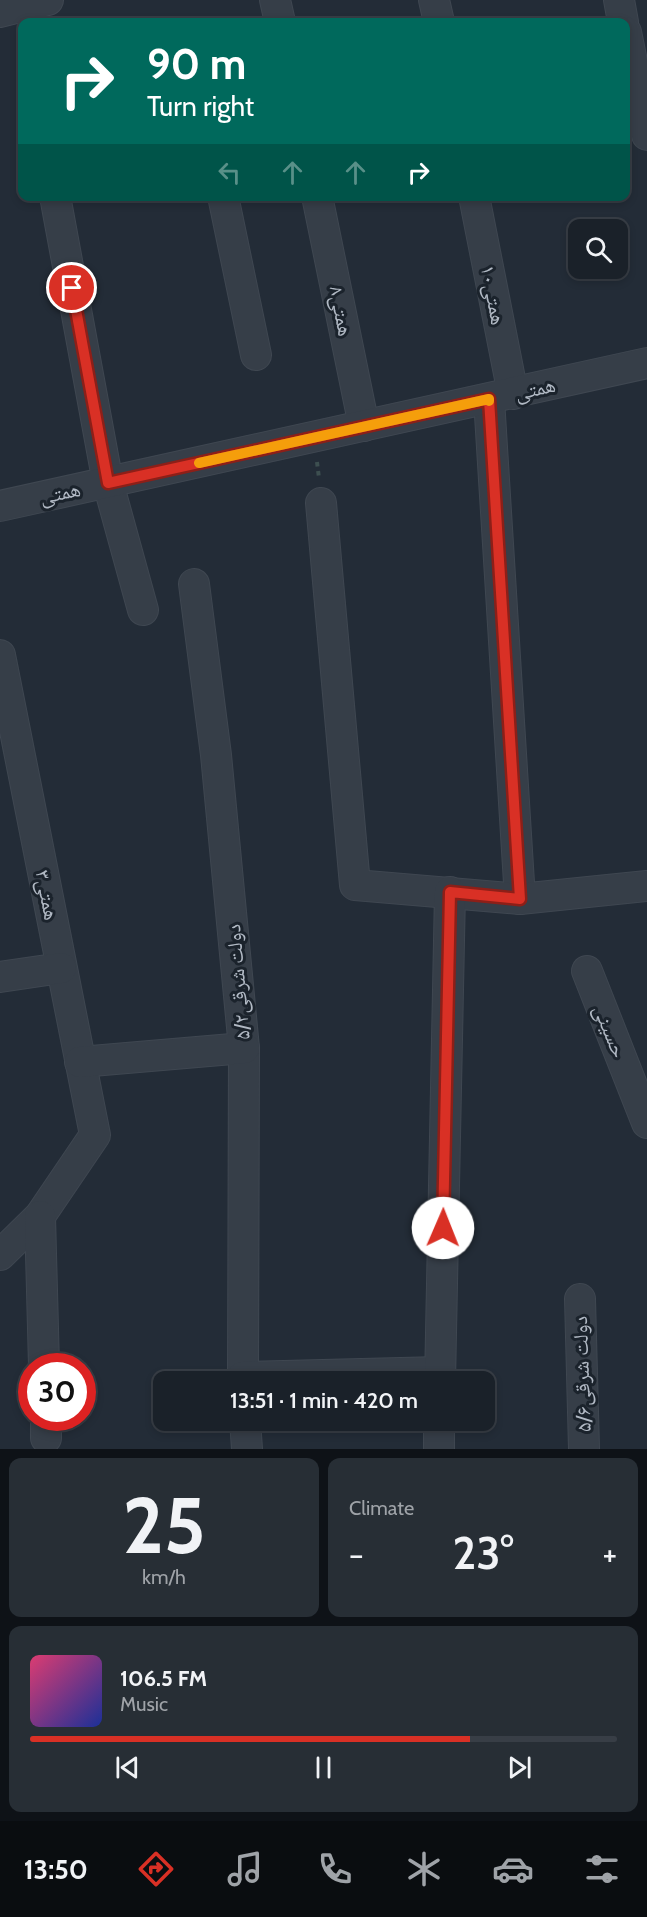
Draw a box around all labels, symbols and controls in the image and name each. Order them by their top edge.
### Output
text: 90 m [147,38,246,90]
icon: right [48,42,126,120]
text: Turn right [147,90,254,123]
icon: left [213,156,246,189]
icon: ahead [276,156,309,189]
icon: ahead [339,156,372,189]
icon: right [402,156,435,189]
map controls [568,219,628,279]
button: search [568,219,628,279]
pin [46,262,97,313]
street label: ۱۰همتی [474,263,512,327]
icon: arrive [55,271,88,304]
street label: همتی۸ [323,284,359,338]
street label: همتی [512,372,558,406]
street label: همتی [37,476,83,510]
street label: ۳همتی [29,868,65,922]
street label: ۵/۲دولت شرقی [220,923,256,1041]
street label: حسینی [588,1000,632,1062]
position arrow [411,1196,475,1260]
street label: ۵/۶دولت شرقی [567,1316,597,1432]
speed limit sign: 30 [18,1353,96,1431]
text: 13:51 · 1 min · 420 m [230,1387,418,1414]
text: 25 [122,1478,206,1573]
text: Climate [349,1496,414,1520]
text: 23° [452,1526,514,1580]
text: − [349,1534,364,1574]
text: + [602,1534,617,1574]
text: km/h [142,1565,186,1589]
text: 106.5 FM [120,1665,207,1692]
text: Music [120,1692,168,1716]
icon: previous [111,1751,144,1784]
icon: pause [307,1751,340,1784]
icon: next [503,1751,536,1784]
icon: directions [135,1848,177,1890]
icon: music [224,1848,266,1890]
icon: phone [314,1848,356,1890]
icon: climate [403,1848,445,1890]
icon: car [492,1848,534,1890]
icon: filters [581,1848,623,1890]
text: 13:50 [24,1853,88,1886]

